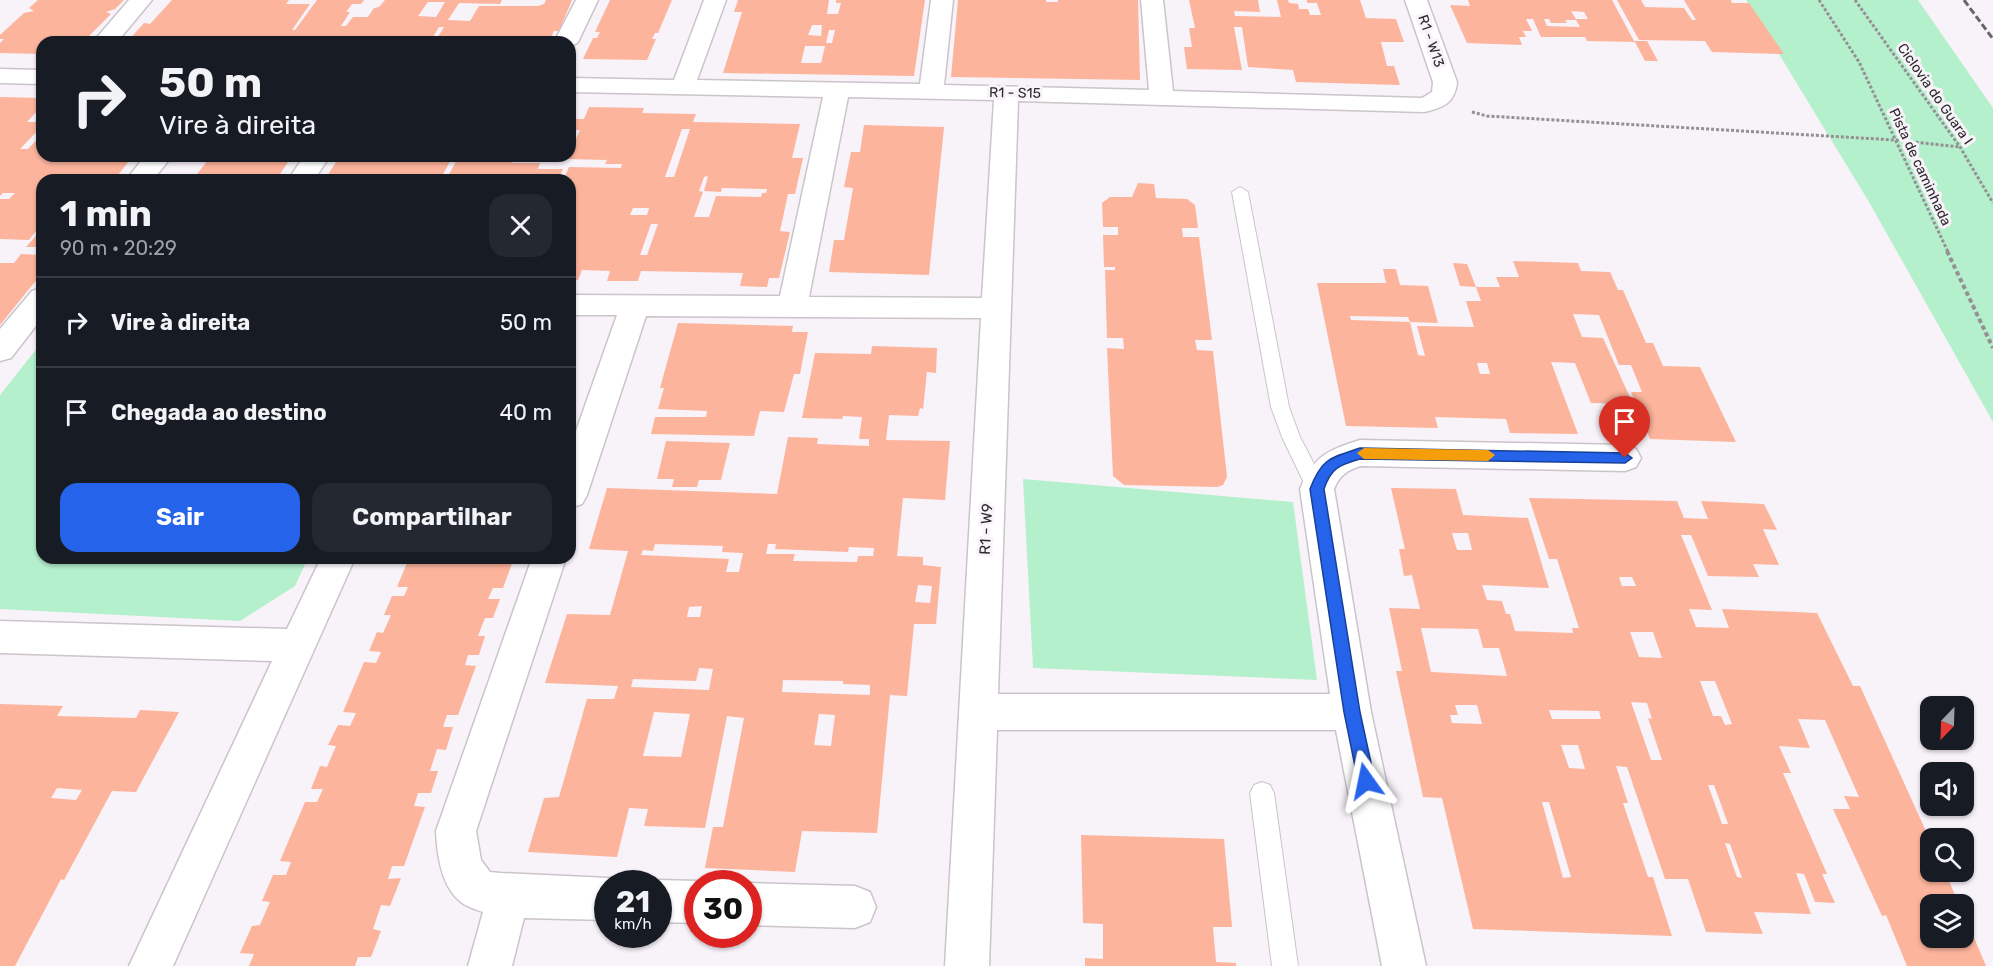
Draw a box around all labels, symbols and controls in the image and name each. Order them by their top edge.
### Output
street label: R1 - W13 [1414,13,1448,69]
street label: Ciclovia do Guara I [1894,40,1976,148]
text: 50 m [159,58,262,108]
icon: right [60,60,138,138]
street label: R1 - S15 [989,84,1041,102]
street label: Pista de caminhada [1885,105,1955,229]
text: Vire à direita [159,109,316,141]
text: 1 min [60,192,152,235]
button: close [489,194,552,257]
text: 90 m · 20:29 [60,236,177,260]
icon: right [60,306,93,339]
text: Vire à direita [111,309,250,336]
text: 50 m [500,309,552,336]
icon: arrive [60,396,93,429]
pin [1599,396,1650,458]
text: Chegada ao destino [111,399,327,426]
text: 40 m [499,399,552,426]
icon: arrive [1608,405,1641,438]
button: Sair [60,483,300,552]
button: Compartilhar [312,483,552,552]
street label: R1 - W9 [976,503,996,555]
north arrow [1920,696,1974,750]
map controls [1920,696,1974,948]
position arrow [1334,749,1398,813]
button: sound [1920,762,1974,816]
button: search [1920,828,1974,882]
speed limit sign: 30 [684,870,762,948]
text: 21 [616,884,650,920]
button: layers [1920,894,1974,948]
text: km/h [614,915,652,933]

